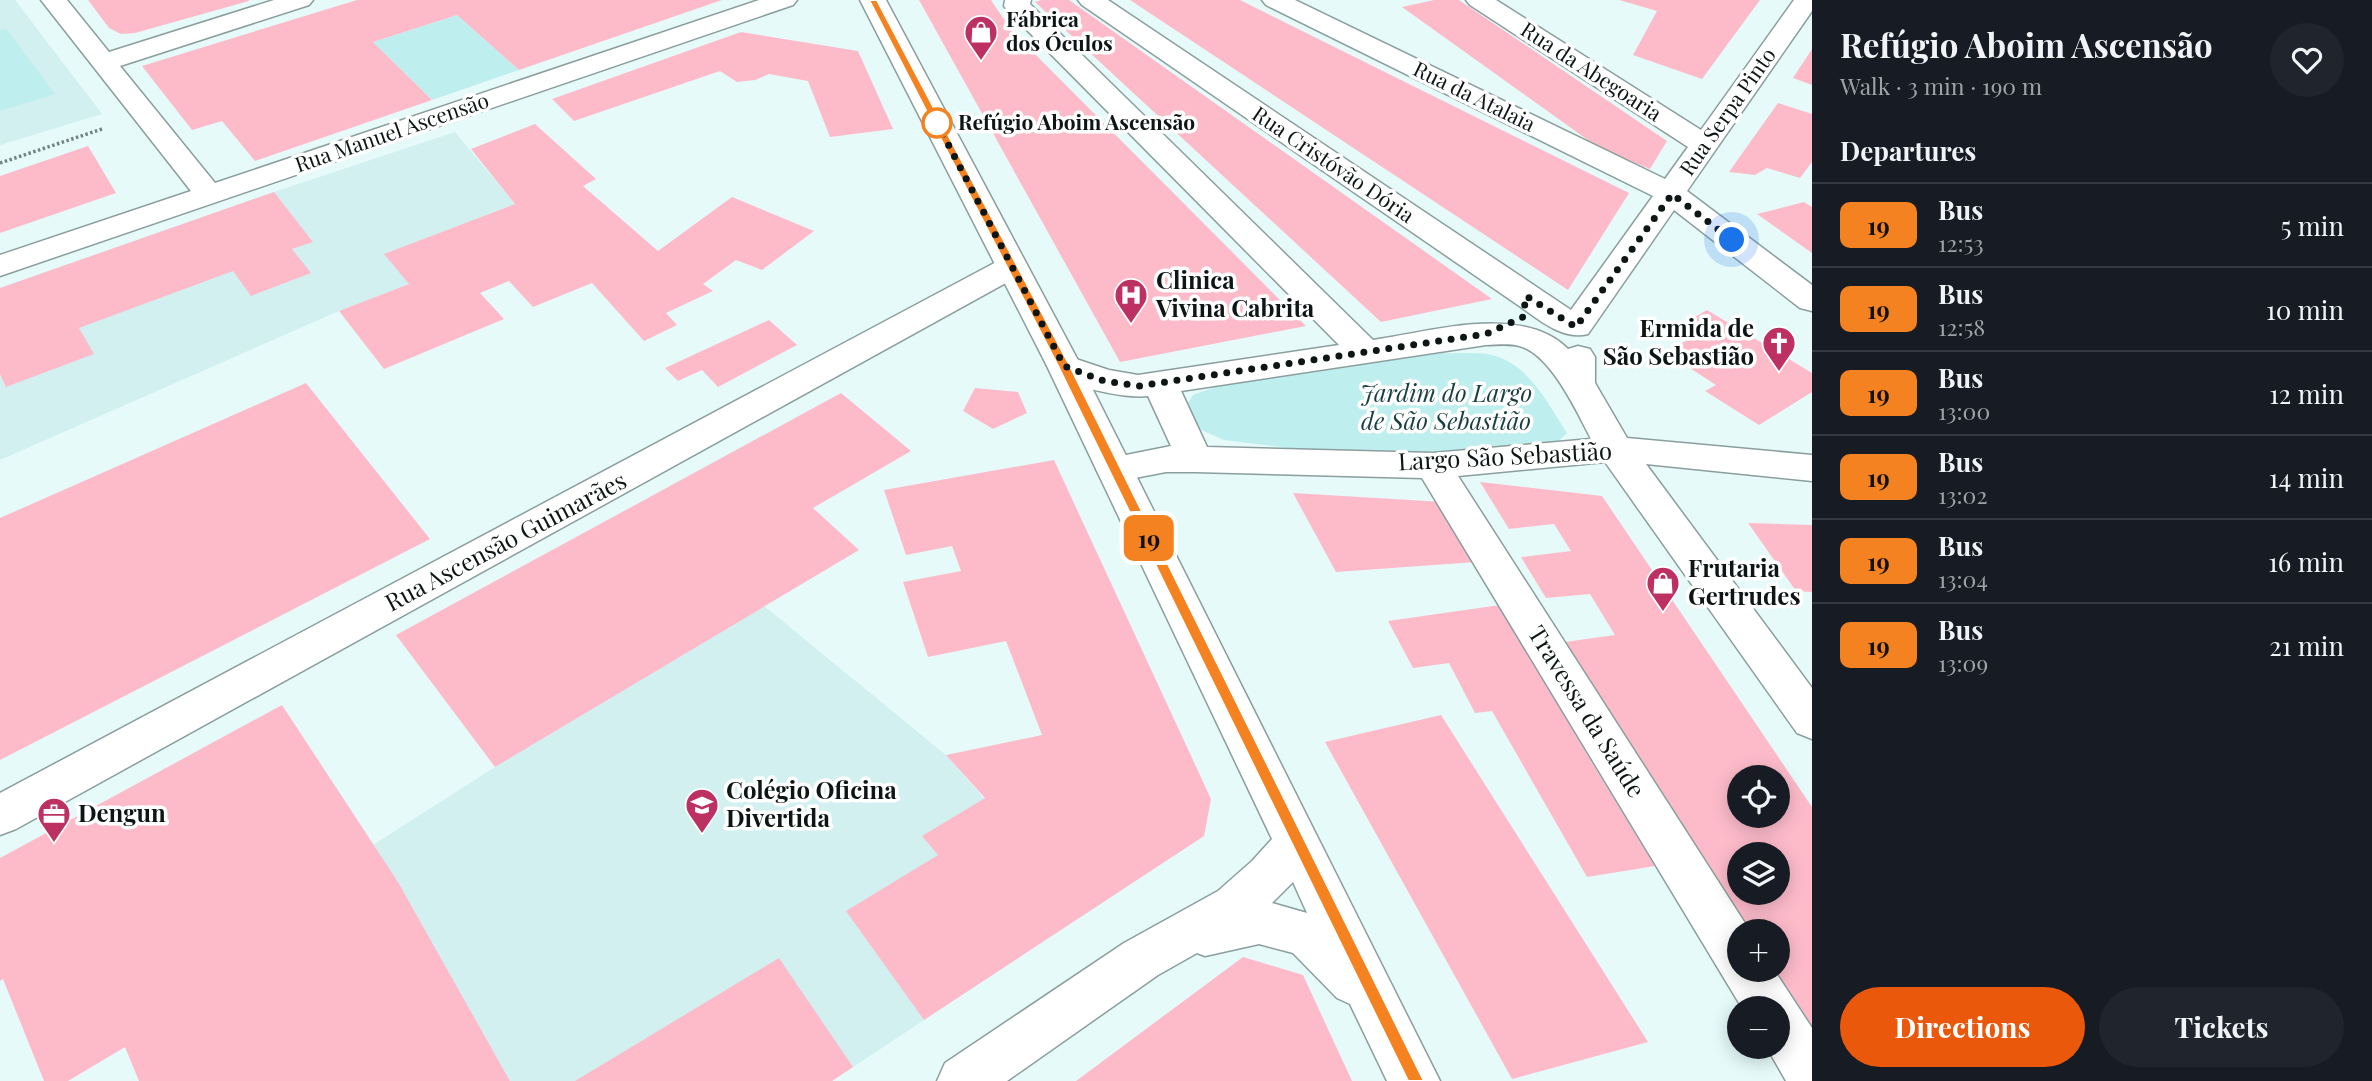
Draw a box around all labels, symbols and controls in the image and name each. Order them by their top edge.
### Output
place label: Fábrica dos Óculos [1006,4,1113,56]
shop icon: Fábrica dos Óculos [962,13,1000,62]
street label: Rua da Abegoaria [1516,14,1668,127]
text: Refúgio Aboim Ascensão [1840,22,2213,66]
button: heart [2270,23,2344,97]
street label: Rua Serpa Pinto [1672,41,1781,180]
street label: Rua da Atalaia [1409,54,1541,137]
text: Walk · 3 min · 190 m [1840,70,2042,101]
street label: Rua Manuel Ascensão [291,85,492,177]
street label: Rua Cristóvão Dória [1248,99,1421,228]
place label: Refúgio Aboim Ascensão [958,107,1195,135]
marker: Refúgio Aboim Ascensão [922,108,952,138]
text: Departures [1840,133,1976,168]
text: Bus [1938,192,1983,227]
text: 5 min [2281,208,2344,243]
text: 19 [1867,209,1890,241]
your location [1714,222,1749,257]
text: 12:53 [1938,227,1984,258]
place label: Clinica Vivina Cabrita [1155,263,1315,323]
hospital icon: Clinica Vivina Cabrita [1112,276,1150,325]
text: Bus [1938,276,1983,311]
text: 10 min [2266,292,2344,327]
text: 19 [1867,293,1890,325]
place label: Ermida de São Sebastião [1603,311,1754,371]
text: 12:58 [1938,311,1985,342]
church icon: Ermida de São Sebastião [1760,324,1798,373]
text: Bus [1938,360,1983,395]
park label: Jardim do Largo de São Sebastião [1360,376,1532,436]
text: 12 min [2269,376,2344,411]
text: 19 [1867,377,1890,409]
text: 13:00 [1938,395,1990,426]
street label: Largo São Sebastião [1397,433,1613,477]
text: Bus [1938,444,1983,479]
text: 14 min [2269,460,2344,495]
text: 19 [1867,461,1890,493]
street label: Rua Ascensão Guimarães [379,463,631,617]
text: 13:02 [1938,479,1987,510]
line badge: 19 [1118,515,1180,561]
text: 19 [1138,522,1160,554]
text: Bus [1938,528,1983,563]
text: 16 min [2268,544,2344,579]
text: 19 [1867,545,1890,577]
place label: Frutaria Gertrudes [1688,551,1801,611]
text: 13:04 [1938,563,1988,594]
shop icon: Frutaria Gertrudes [1644,564,1682,613]
text: Bus [1938,612,1983,647]
street label: Travessa da Saúde [1522,619,1653,803]
text: 21 min [2269,628,2344,663]
text: 19 [1867,629,1890,661]
text: 13:09 [1938,647,1988,678]
map controls [1727,765,1790,1059]
button: locate [1727,765,1790,828]
place label: Colégio Oficina Divertida [726,773,897,833]
school or university icon: Colégio Oficina Divertida [683,786,721,835]
office icon: Dengun [35,795,73,844]
place label: Dengun [78,796,166,828]
button: layers [1727,842,1790,905]
button: + [1727,919,1790,982]
button: Directions [1840,987,2085,1067]
button: Tickets [2099,987,2344,1067]
button: − [1727,996,1790,1059]

